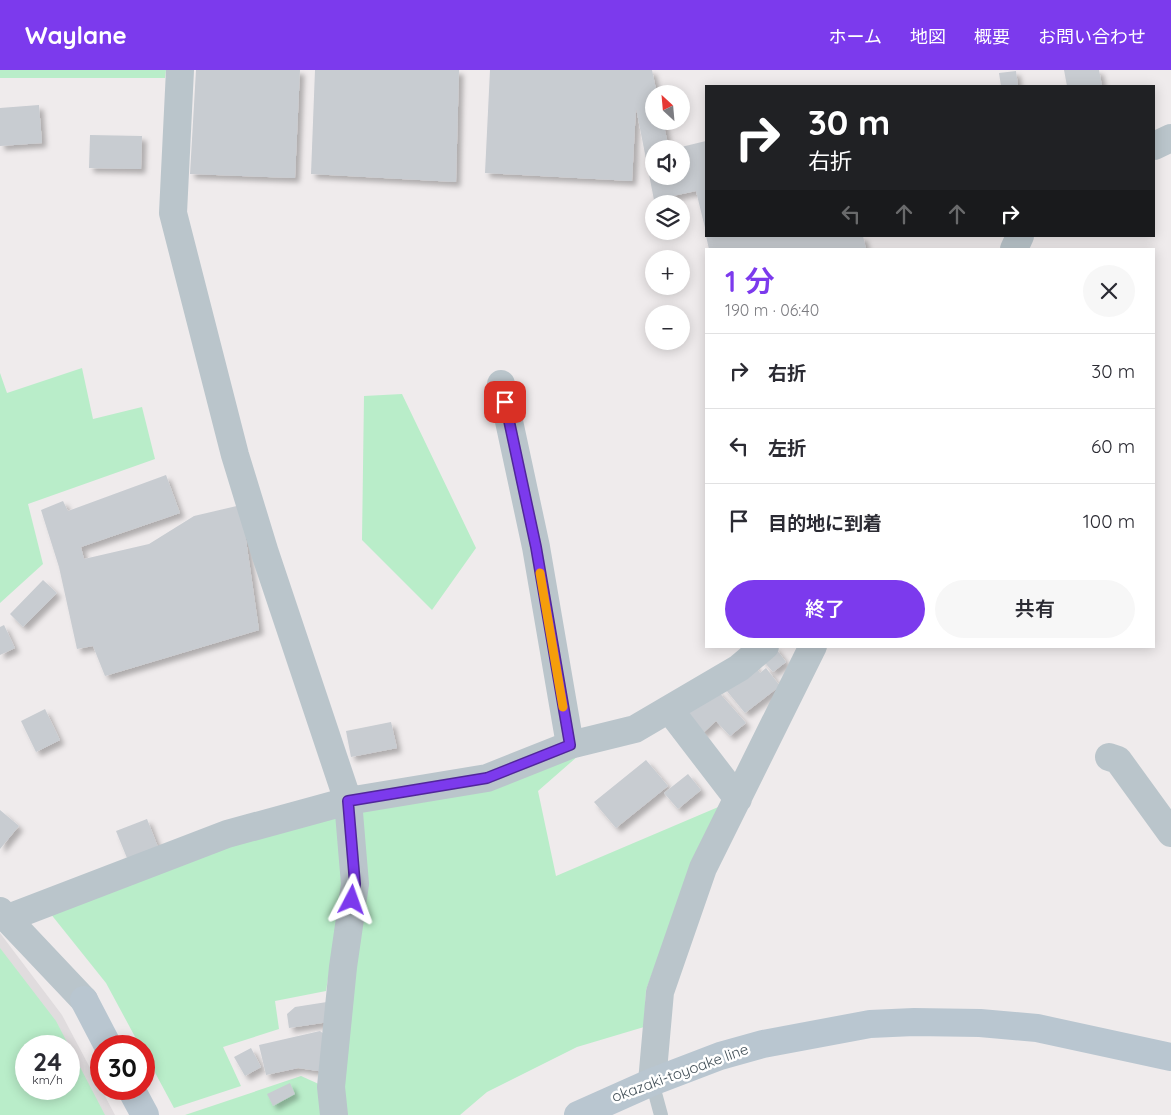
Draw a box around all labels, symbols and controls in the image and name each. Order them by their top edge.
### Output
text: Waylane [25,20,127,50]
text: ホーム [829,25,882,48]
text: 地図 [910,25,946,48]
text: 概要 [974,25,1010,48]
text: お問い合わせ [1038,25,1146,48]
north arrow [645,85,690,130]
map controls [645,85,690,350]
text: 30 m [808,100,890,144]
icon: right [725,105,790,170]
button: sound [645,140,690,185]
text: 右折 [808,147,852,175]
button: layers [645,195,690,240]
icon: left [837,200,865,228]
icon: ahead [890,200,918,228]
icon: ahead [943,200,971,228]
icon: right [996,200,1024,228]
button: + [645,250,690,295]
text: 1 分 [725,262,775,300]
button: close [1083,265,1135,317]
text: 190 m · 06:40 [725,300,819,320]
button: − [645,305,690,350]
icon: right [725,357,753,385]
text: 30 m [1091,359,1135,383]
text: 右折 [768,361,806,385]
pin [484,381,526,423]
icon: arrive [491,388,519,416]
icon: left [725,432,753,460]
text: 60 m [1091,434,1135,458]
text: 左折 [768,436,806,460]
icon: arrive [725,507,753,535]
text: 100 m [1083,509,1135,533]
text: 目的地に到着 [768,511,882,535]
button: 終了 [725,580,925,638]
button: 共有 [935,580,1135,638]
position arrow [325,873,377,925]
speed limit sign: 30 [90,1035,155,1100]
street label: okazaki-toyoake line [609,1039,751,1106]
text: 24 [33,1046,62,1077]
text: km/h [32,1072,63,1087]

